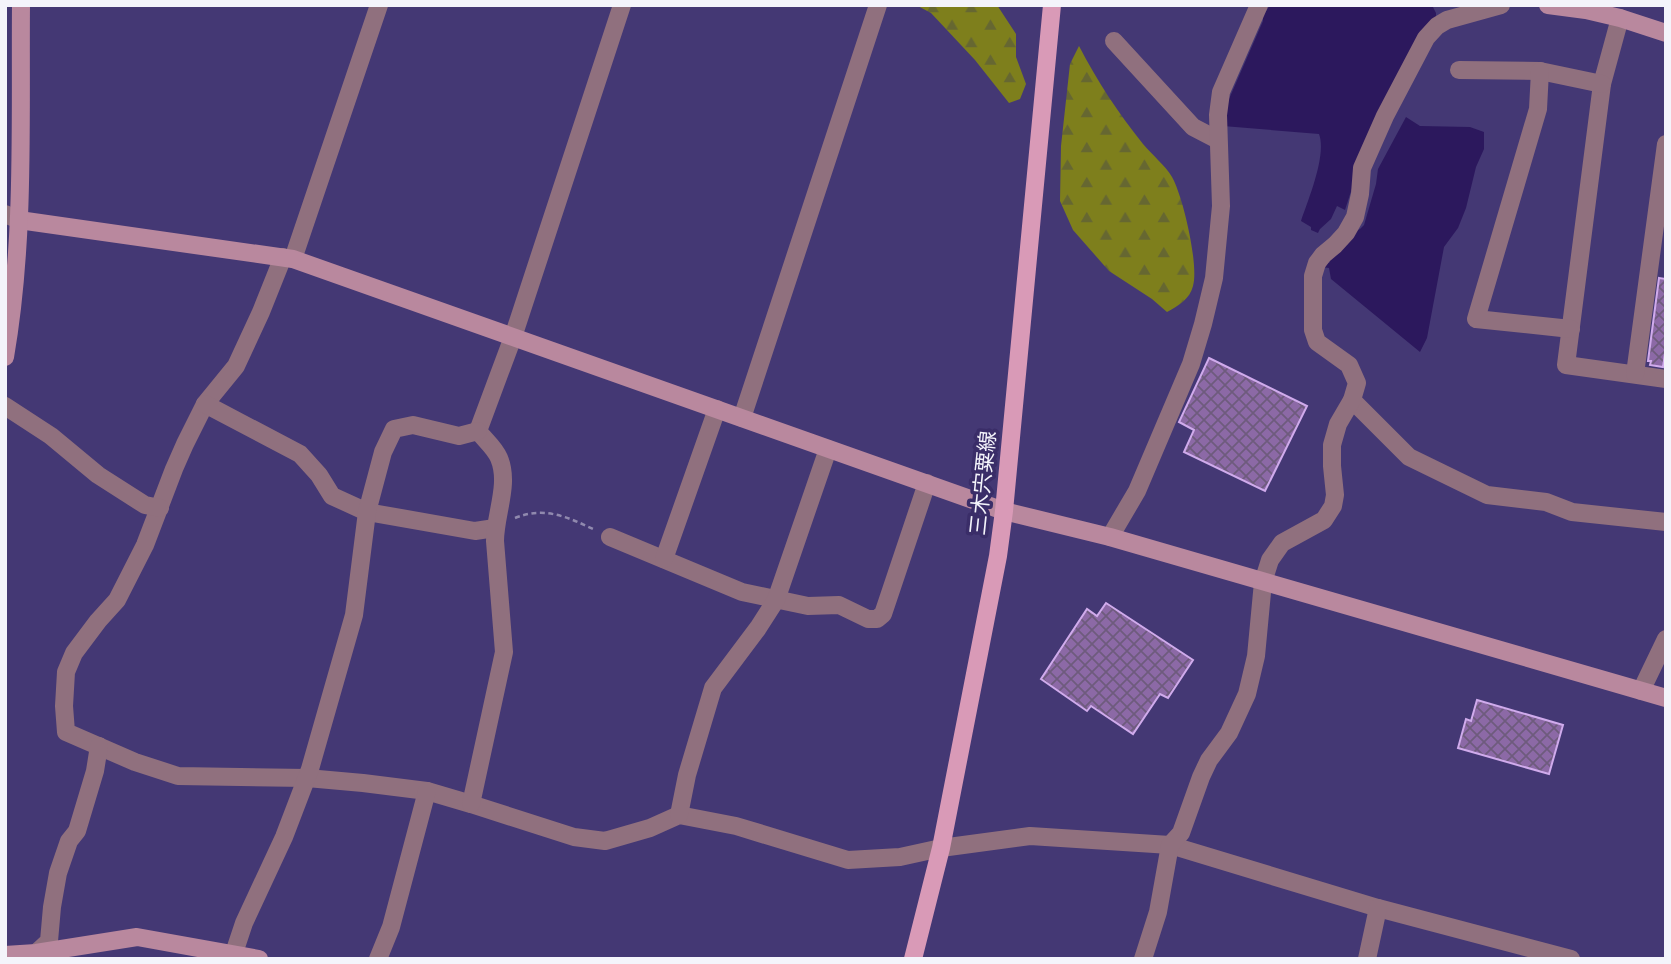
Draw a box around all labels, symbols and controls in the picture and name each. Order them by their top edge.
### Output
street label: 三木宍粟線 [965,429,999,536]

